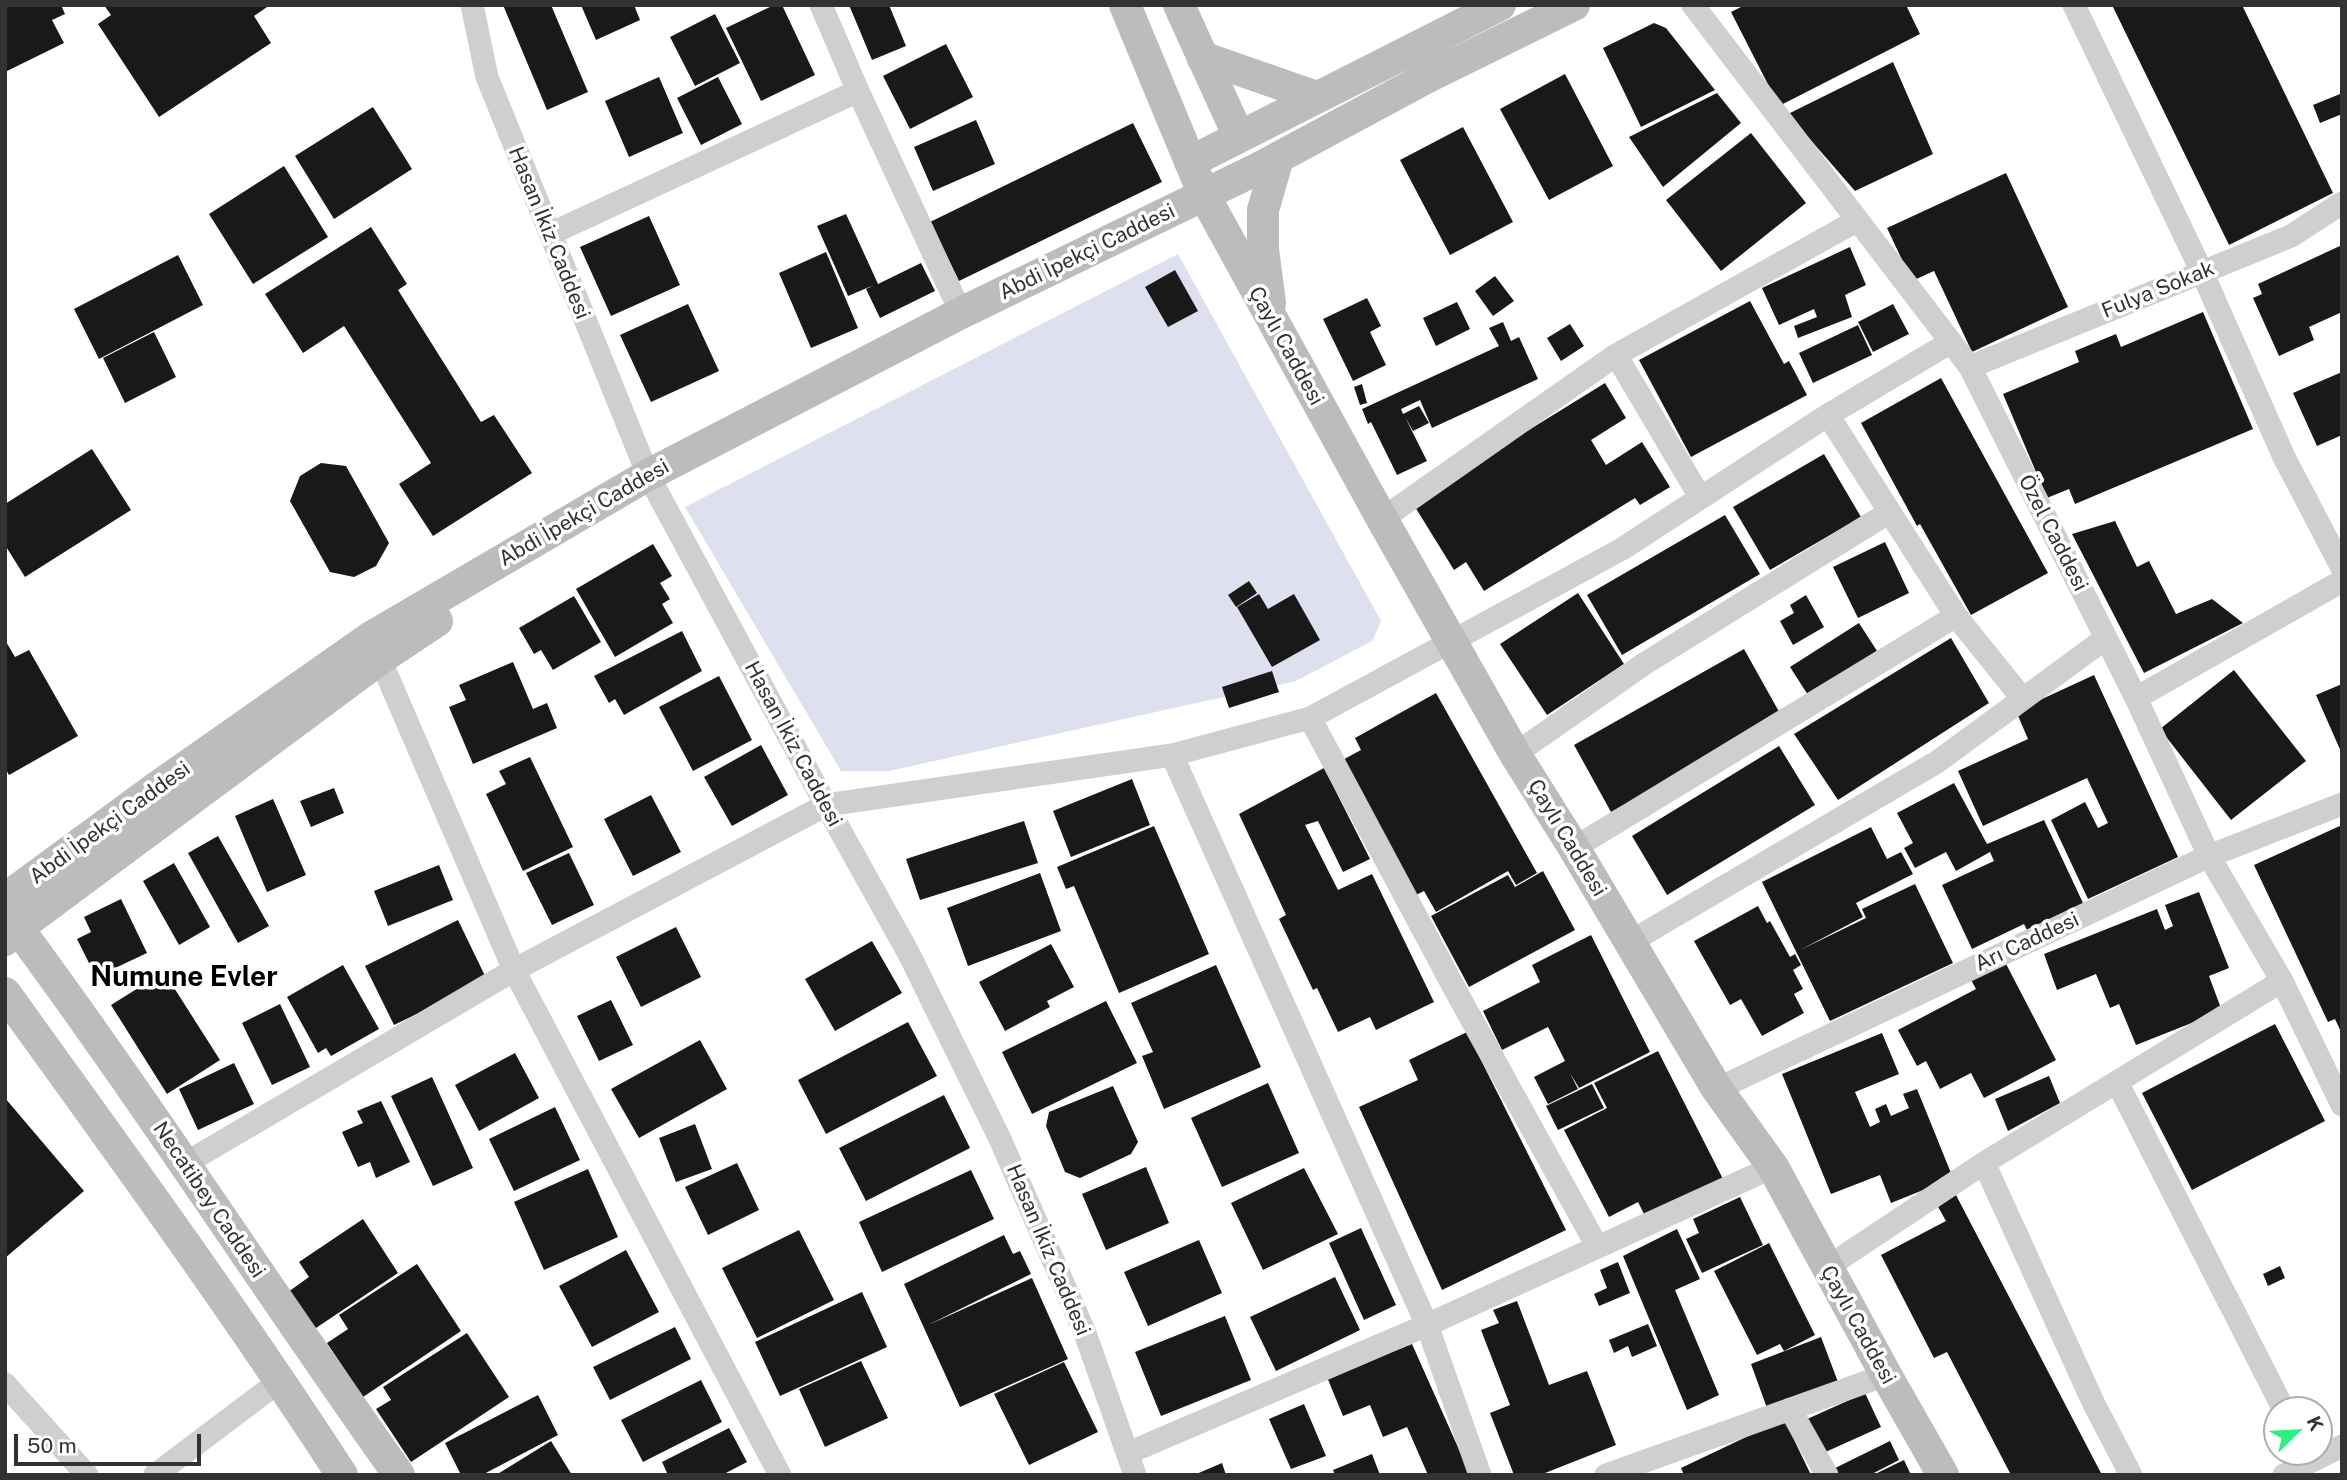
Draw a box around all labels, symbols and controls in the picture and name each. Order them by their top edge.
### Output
street label: Hasan İkiz Caddesi [503,143,595,323]
street label: Abdi İpekçi Caddesi [995,199,1179,305]
street label: Fulya Sokak [2098,256,2218,324]
street label: Çaylı Caddesi [1243,282,1329,410]
street label: Abdi İpekçi Caddesi [494,454,674,572]
street label: Özel Caddesi [2013,471,2093,595]
street label: Hasan İkiz Caddesi [739,657,847,831]
street label: Abdi İpekçi Caddesi [25,756,195,890]
street label: Çaylı Caddesi [1522,775,1612,901]
street label: Arı Caddesi [1971,907,2083,977]
district label: Numune Evler [90,960,278,994]
street label: Necatibey Caddesi [147,1117,271,1283]
street label: Hasan İkiz Caddesi [1000,1160,1096,1340]
street label: Çaylı Caddesi [1815,1261,1901,1389]
north arrow [2263,1396,2333,1466]
text: K [2303,1413,2328,1434]
scale bar [18,1420,205,1464]
text: 50 m [27,1433,77,1458]

